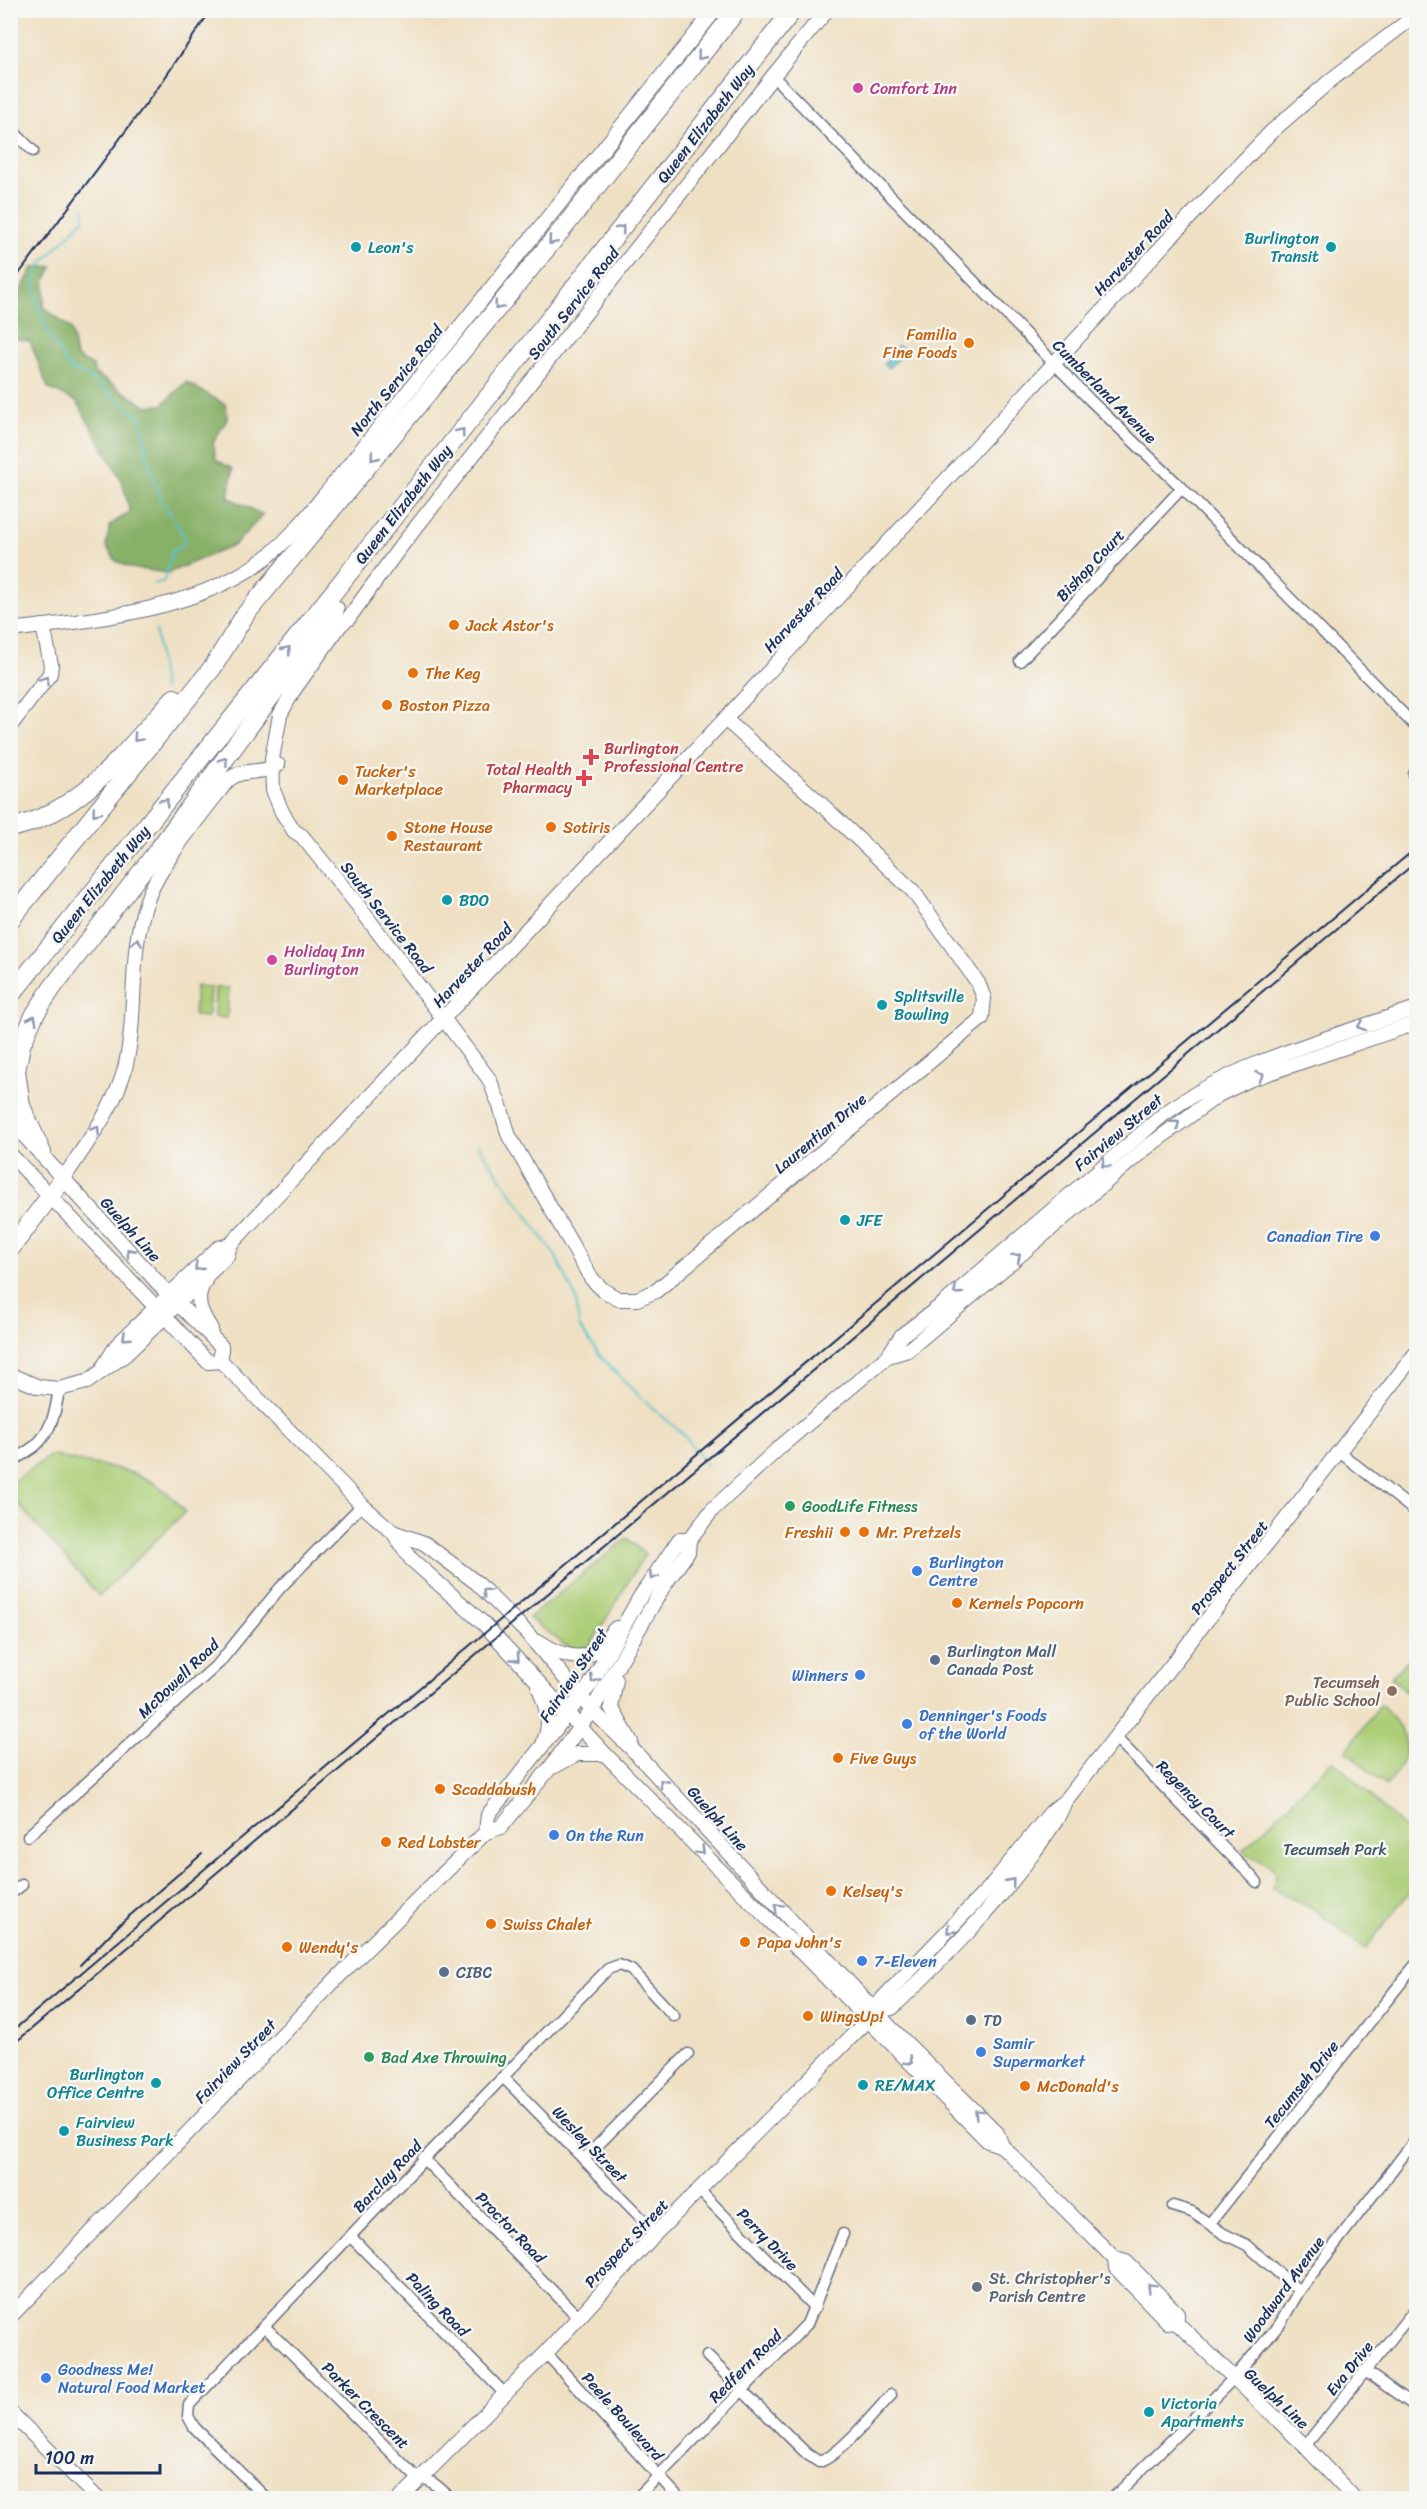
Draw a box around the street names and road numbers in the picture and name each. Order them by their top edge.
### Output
street label: Queen Elizabeth Way [649,56,762,190]
street label: Harvester Road [1086,203,1182,303]
street label: South Service Road [520,239,628,366]
street label: North Service Road [342,317,452,443]
street label: Cumberland Avenue [1045,332,1164,451]
street label: Queen Elizabeth Way [347,437,460,571]
street label: Bishop Court [1049,522,1132,609]
street label: Harvester Road [756,560,852,660]
street label: Queen Elizabeth Way [43,818,158,950]
street label: South Service Road [333,854,441,981]
street label: Harvester Road [425,915,521,1015]
street label: Laurentian Drive [767,1085,874,1181]
street label: Fairview Street [1067,1086,1170,1179]
street label: Guelph Line [93,1190,168,1269]
street label: Prospect Street [1183,1513,1276,1621]
street label: Fairview Street [531,1622,616,1729]
street label: McDowell Road [130,1630,227,1725]
street label: Regency Court [1149,1753,1243,1846]
street label: Guelph Line [680,1779,755,1858]
street label: Fairview Street [187,2012,284,2111]
street label: Tecumseh Drive [1256,2033,1347,2135]
street label: Wesley Street [545,2099,635,2190]
street label: Barclay Road [345,2132,430,2220]
street label: Proctor Road [468,2184,554,2272]
street label: Prospect Street [577,2192,676,2295]
street label: Perry Drive [730,2201,806,2278]
street label: Woodward Avenue [1235,2229,1332,2349]
street label: Paling Road [399,2265,478,2345]
street label: Redfern Road [702,2321,790,2410]
street label: Eva Drive [1318,2334,1381,2402]
street label: Parker Crescent [315,2354,417,2456]
street label: Guelph Line [1237,2360,1316,2437]
street label: Peele Boulevard [574,2365,672,2469]

